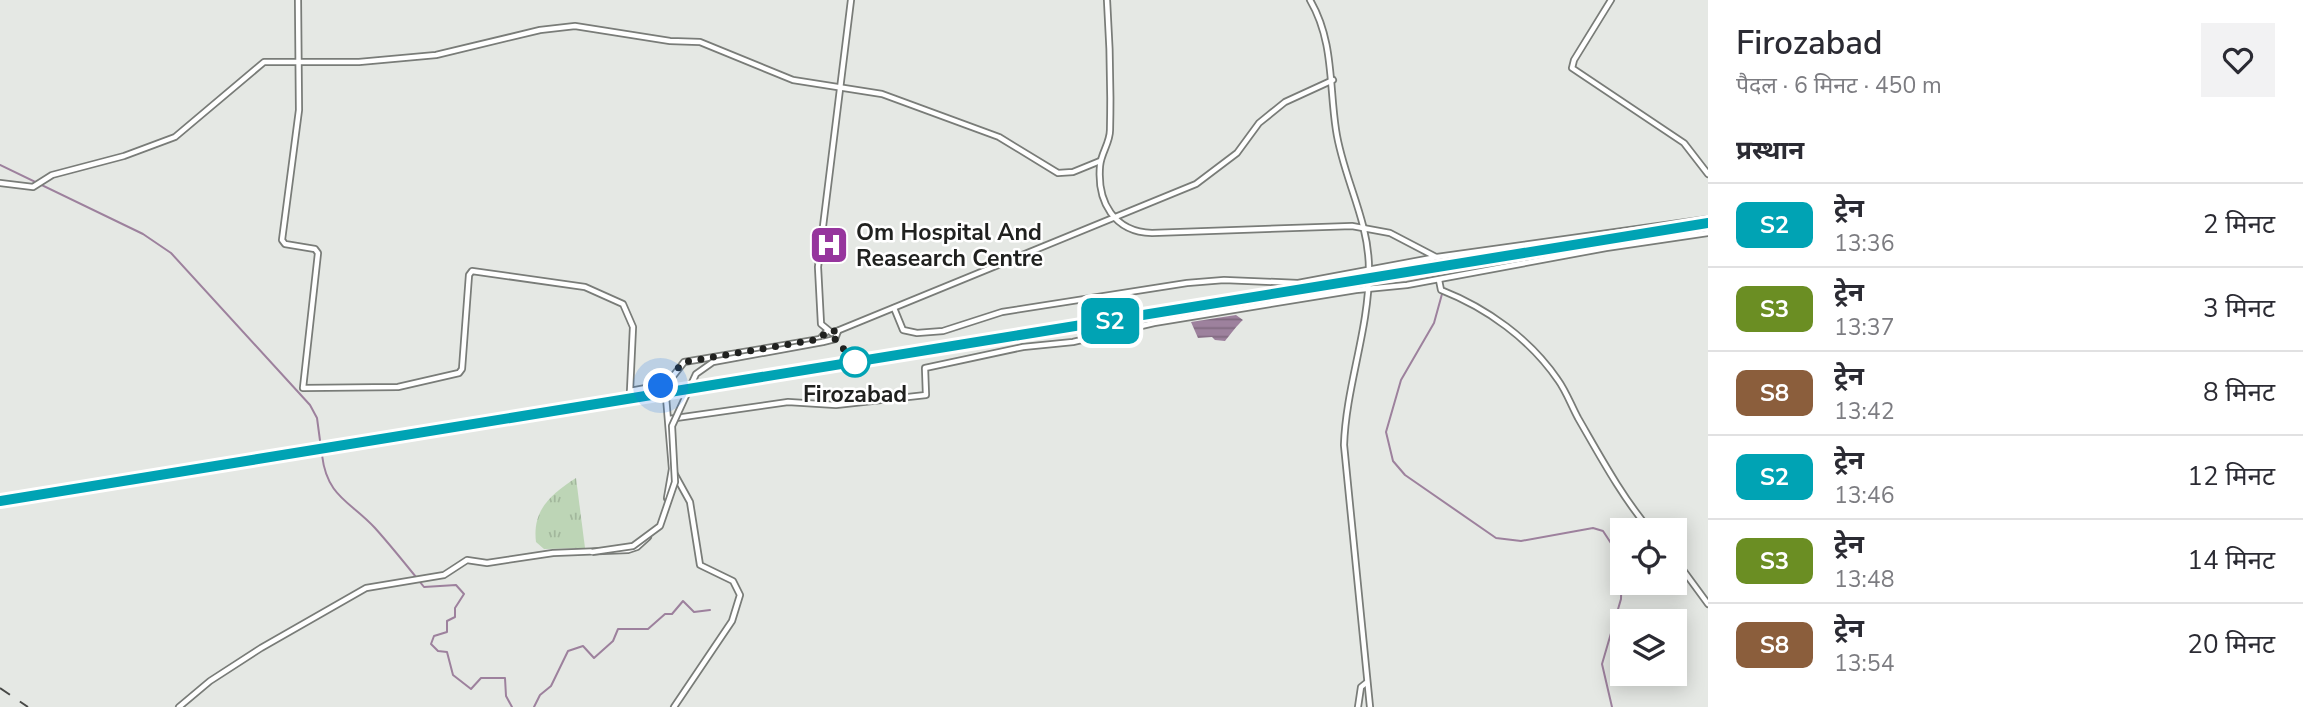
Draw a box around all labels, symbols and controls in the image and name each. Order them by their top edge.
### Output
text: Firozabad [1736,21,1883,66]
button: heart [2201,23,2275,97]
text: पैदल · 6 मिनट · 450 m [1736,70,1942,101]
text: प्रस्थान [1736,133,1804,168]
text: ट्रेन [1834,191,1864,226]
text: 2 मिनट [2203,207,2275,242]
text: S2 [1760,209,1789,241]
place label: Om Hospital And Reasearch Centre [856,217,1043,274]
hospital icon: Om Hospital And Reasearch Centre [808,224,850,266]
text: 13:36 [1834,228,1894,259]
text: ट्रेन [1834,275,1864,310]
text: 3 मिनट [2203,291,2275,326]
text: S3 [1760,293,1789,325]
line badge: S2 [1078,298,1142,344]
text: S2 [1095,305,1125,337]
text: 13:37 [1834,312,1894,343]
marker: Firozabad [840,347,870,377]
text: ट्रेन [1834,359,1864,394]
your location [643,368,678,403]
text: 8 मिनट [2203,375,2275,410]
text: S8 [1760,377,1789,409]
place label: Firozabad [803,379,907,410]
text: 13:42 [1834,396,1894,427]
text: ट्रेन [1834,443,1864,478]
text: 12 मिनट [2187,459,2275,494]
text: S2 [1760,461,1789,493]
text: 13:46 [1834,480,1894,511]
map controls [1610,518,1687,686]
button: locate [1610,518,1687,595]
text: ट्रेन [1834,527,1864,562]
text: 14 मिनट [2187,543,2275,578]
text: S3 [1760,545,1789,577]
text: 13:48 [1834,564,1894,595]
button: layers [1610,609,1687,686]
text: ट्रेन [1834,611,1864,646]
text: 20 मिनट [2187,627,2275,662]
text: S8 [1760,629,1789,661]
text: 13:54 [1834,648,1894,679]

